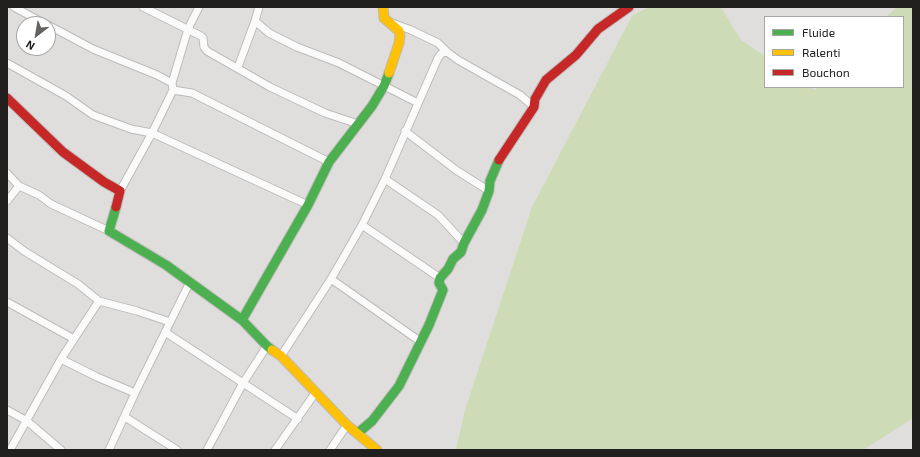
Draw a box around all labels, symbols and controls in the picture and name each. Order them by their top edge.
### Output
north arrow [16,16,56,56]
legend [764,16,904,88]
text: Fluide [802,25,835,39]
text: N [23,38,37,53]
text: Ralenti [802,45,841,59]
text: Bouchon [802,65,850,79]

